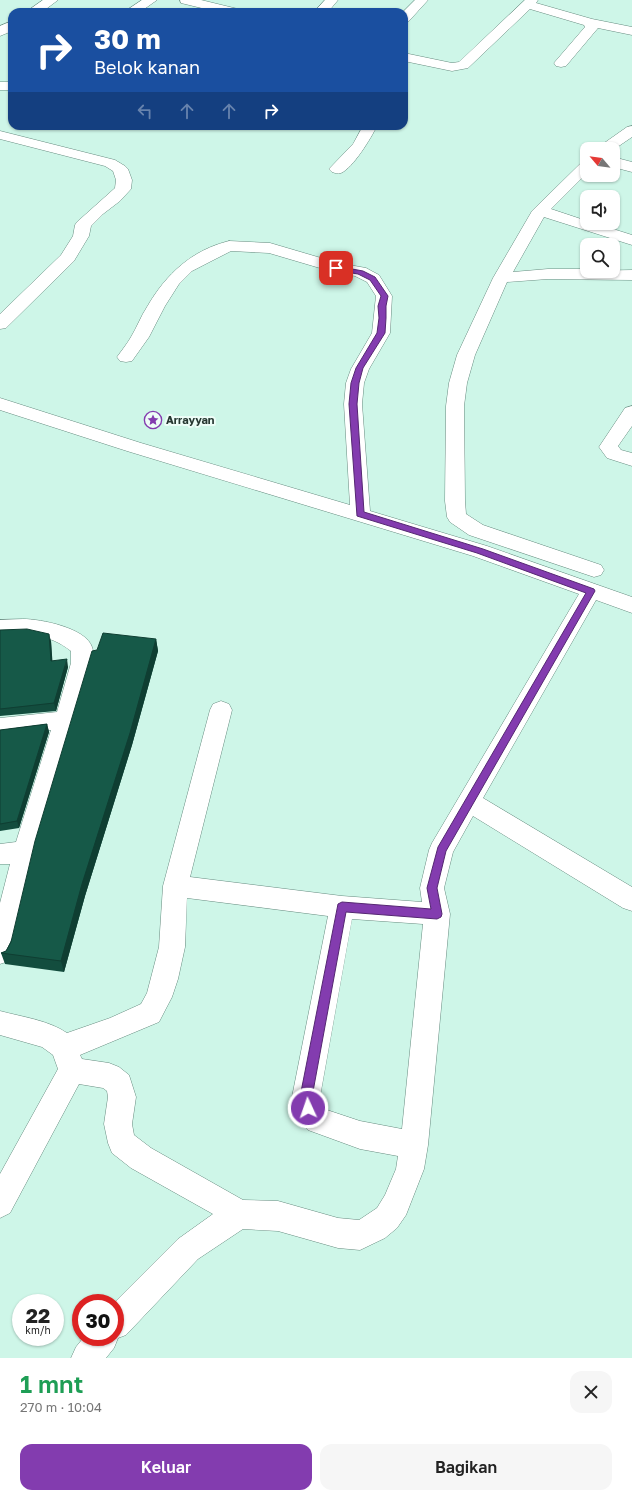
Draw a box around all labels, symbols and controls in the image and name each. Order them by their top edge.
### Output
text: 30 m [94,22,161,55]
icon: right [28,24,80,76]
text: Belok kanan [94,56,200,78]
icon: left [134,100,156,122]
icon: ahead [176,100,198,122]
icon: ahead [218,100,240,122]
icon: right [260,100,282,122]
north arrow [580,142,620,182]
map controls [580,142,620,278]
button: sound [580,190,620,230]
button: search [580,238,620,278]
pin [319,251,353,285]
icon: arrive [325,257,347,279]
place icon: Arrayyan [143,410,163,430]
place label: Arrayyan [166,413,215,426]
position arrow [287,1087,329,1129]
speed limit sign: 30 [72,1294,124,1346]
text: 22 [26,1303,50,1327]
text: km/h [25,1324,51,1336]
text: 1 mnt [20,1369,83,1398]
button: close [570,1371,612,1413]
text: 270 m · 10:04 [20,1399,102,1415]
button: Keluar [20,1444,312,1490]
button: Bagikan [320,1444,612,1490]

